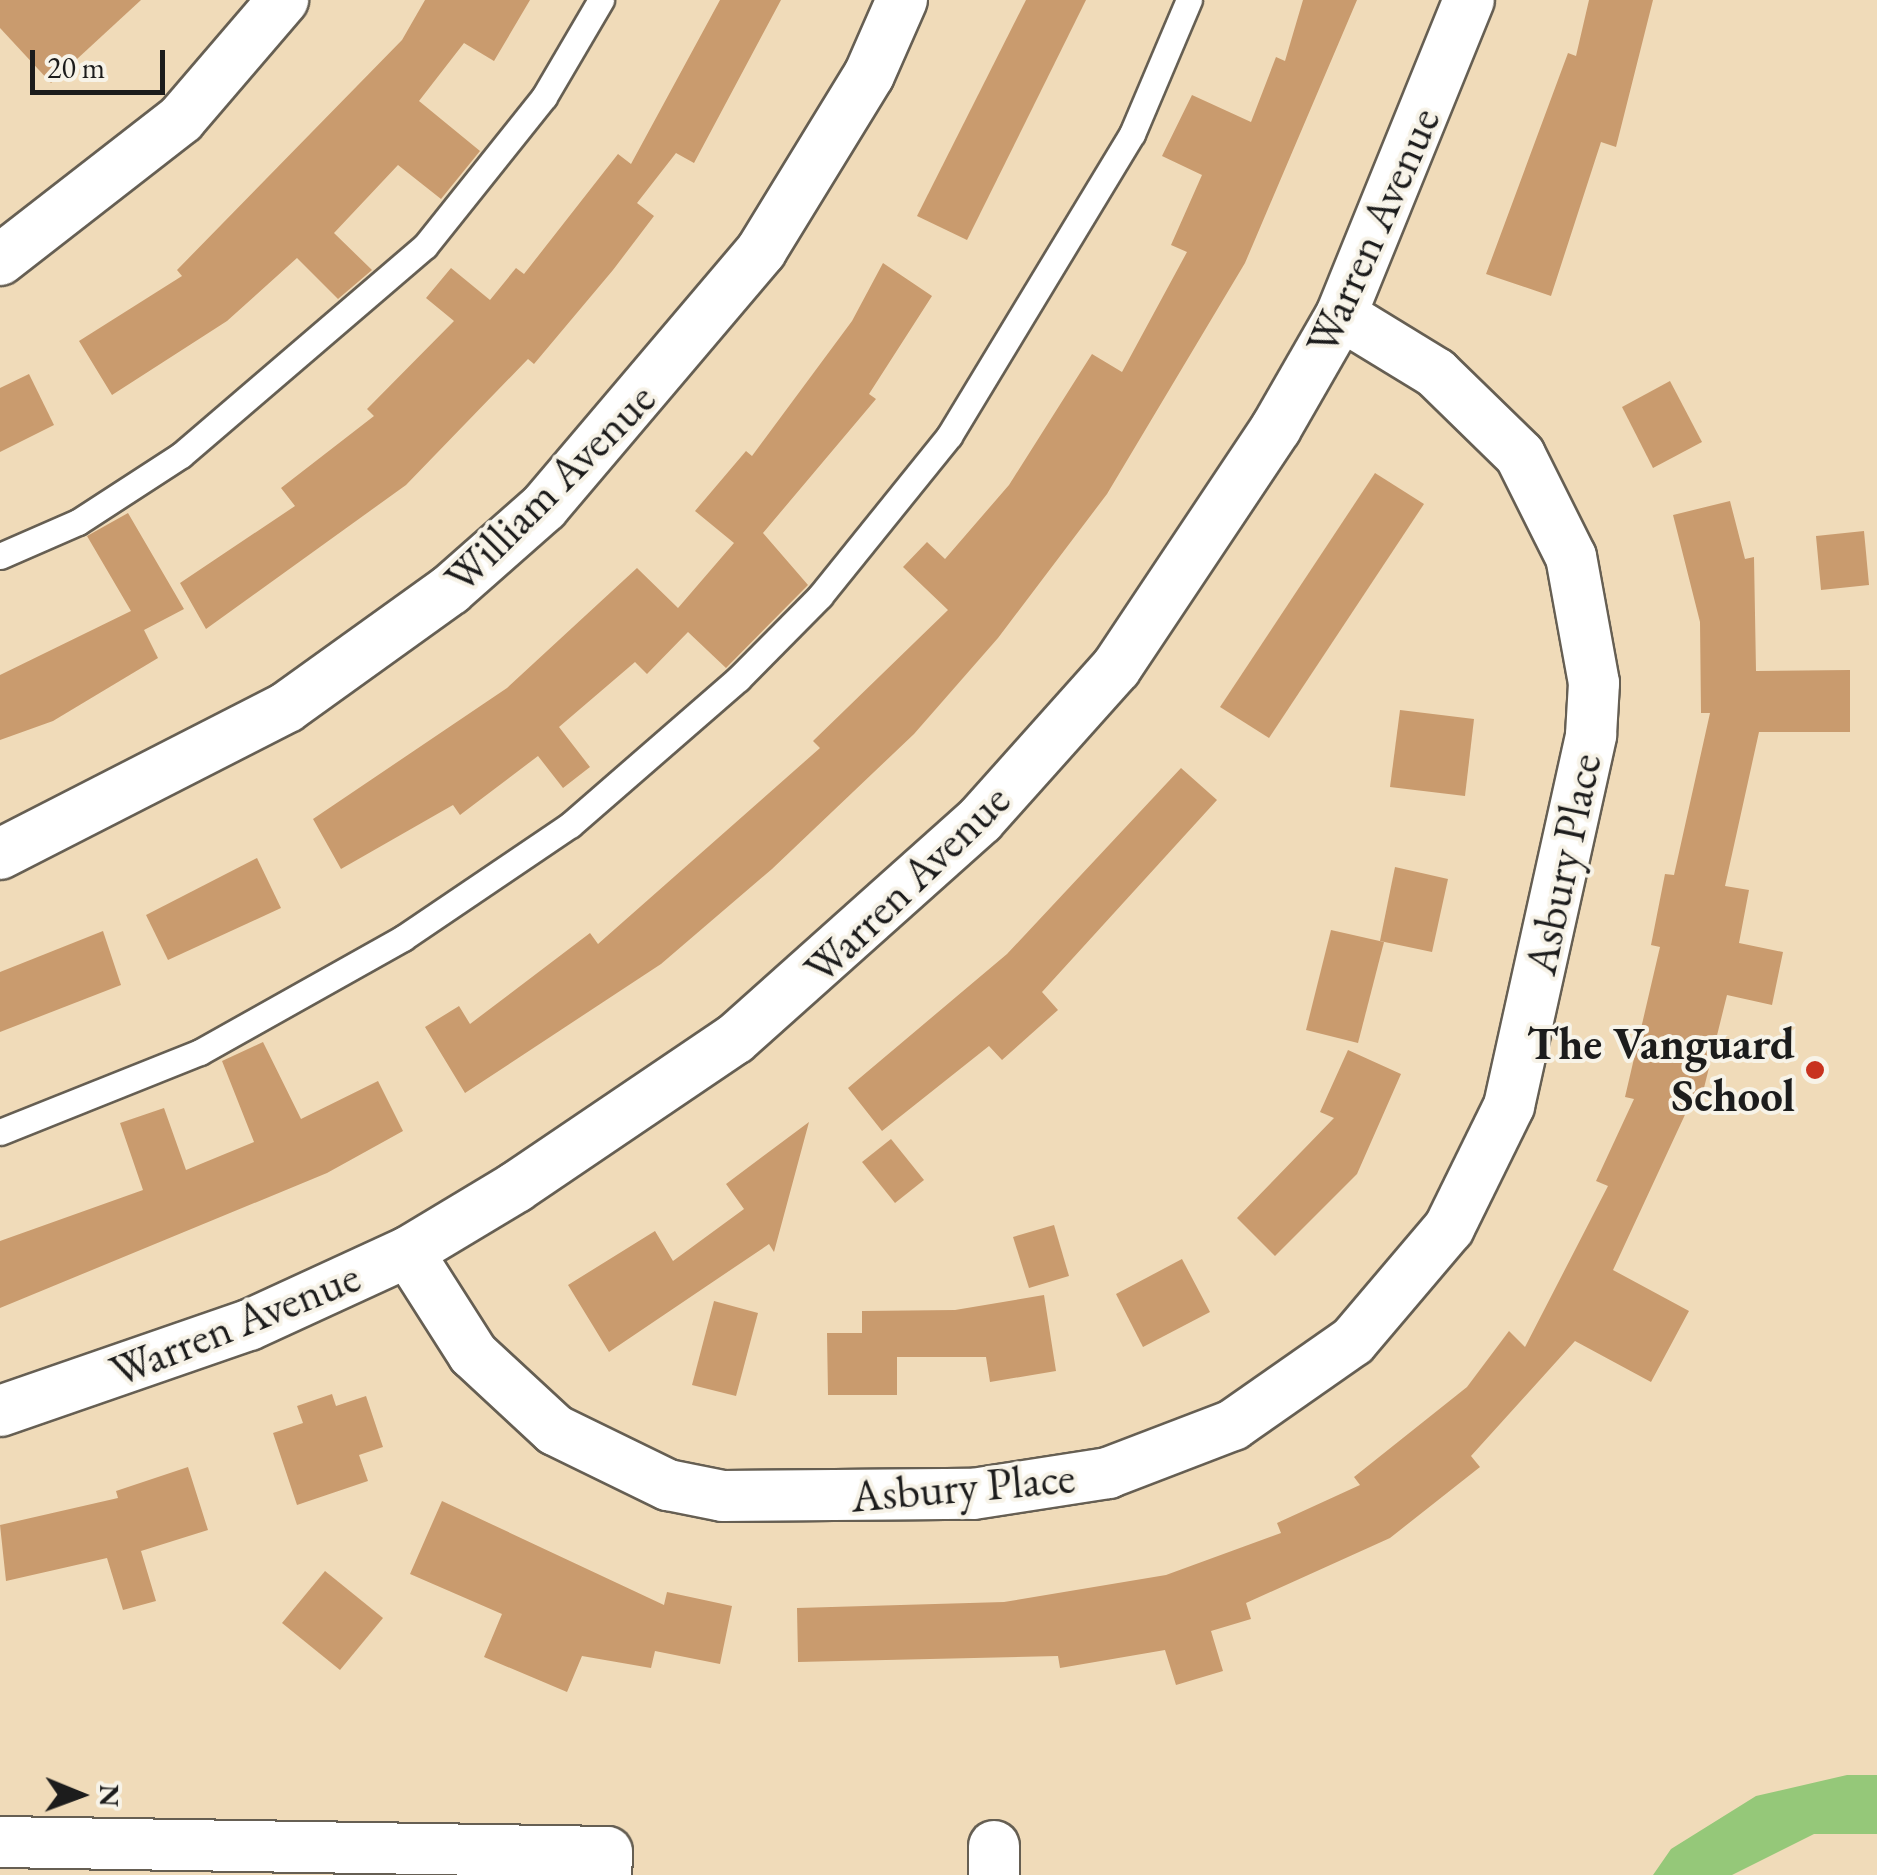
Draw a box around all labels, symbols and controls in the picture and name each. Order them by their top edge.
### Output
scale bar [35,30,170,92]
text: 20 m [47,48,105,87]
street label: Warren Avenue [1295,99,1451,363]
street label: William Avenue [434,372,666,604]
street label: Asbury Place [1513,748,1613,980]
street label: Warren Avenue [793,773,1021,995]
place label: The Vanguard School [1527,1017,1795,1123]
marker: The Vanguard School [1804,1059,1826,1081]
street label: Warren Avenue [102,1249,368,1399]
street label: Asbury Place [849,1450,1077,1524]
north arrow [30,1745,130,1845]
text: N [92,1784,128,1807]

